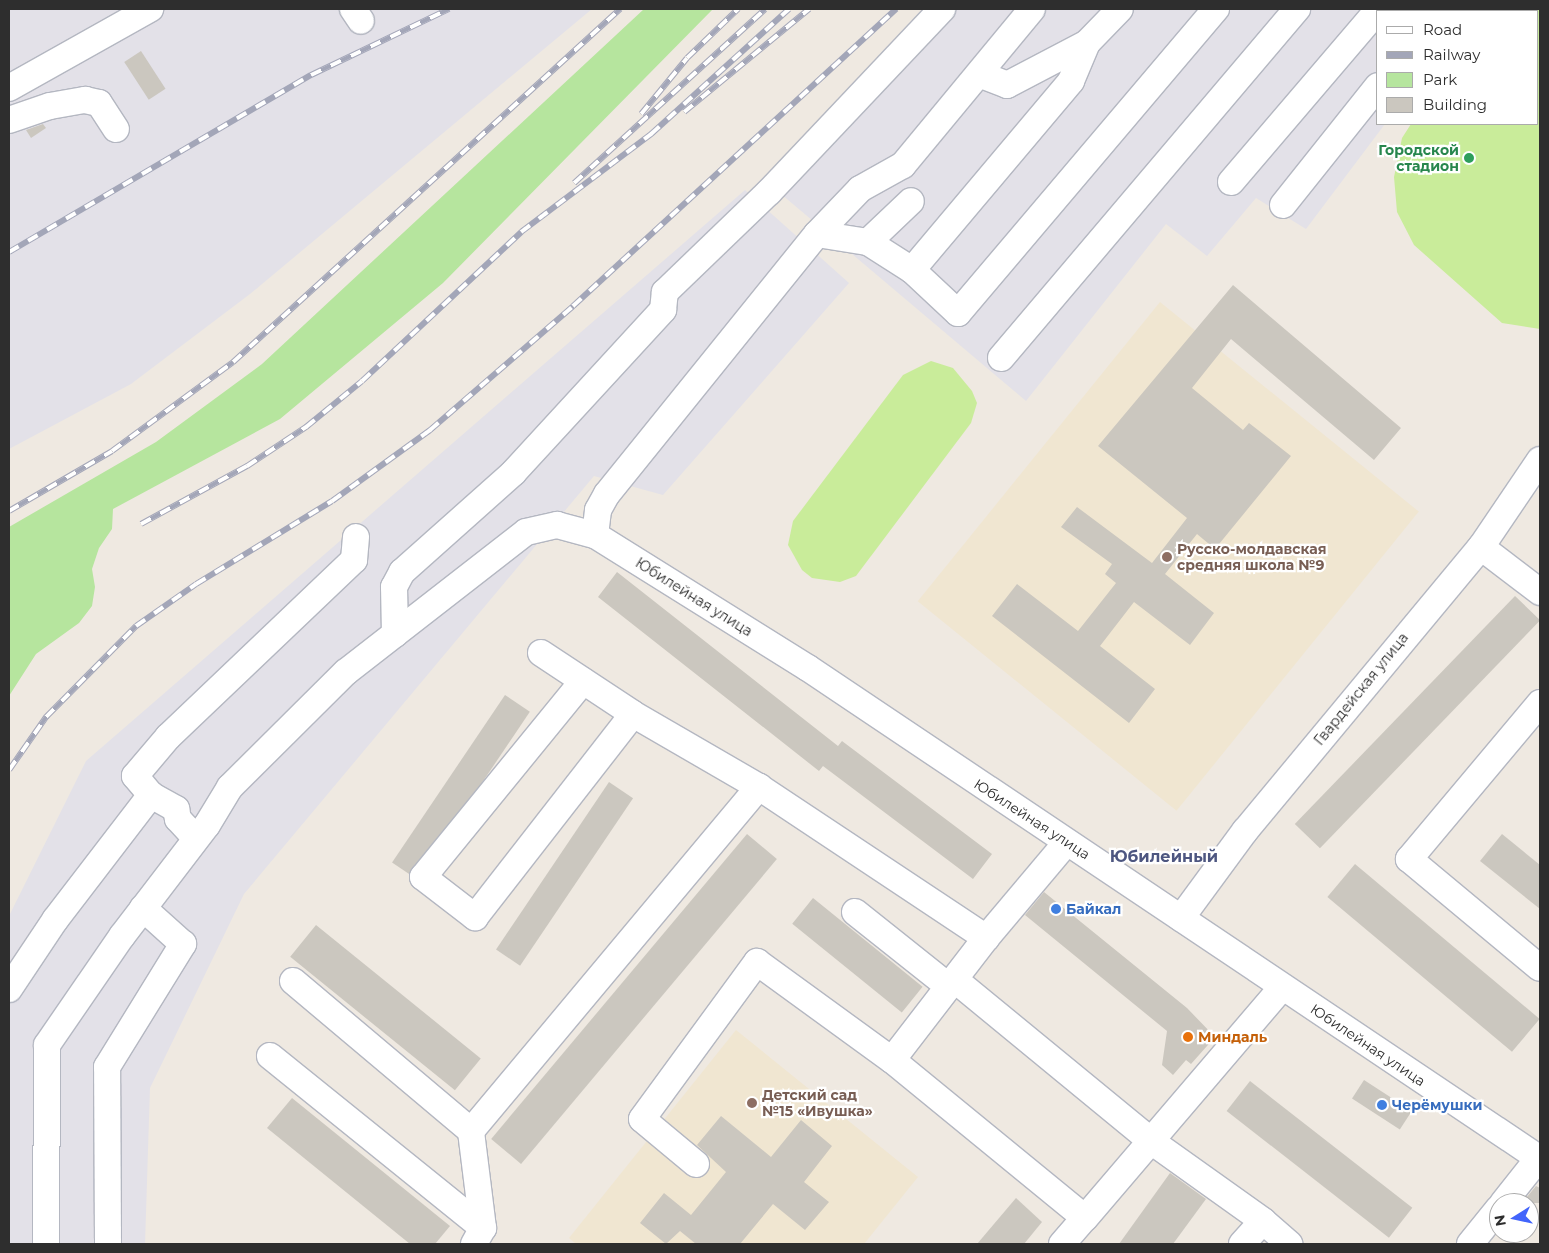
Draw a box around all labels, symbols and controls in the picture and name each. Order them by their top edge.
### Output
legend [1376,10,1539,125]
text: Road [1423,20,1462,39]
text: Railway [1423,45,1480,64]
text: Park [1423,70,1457,89]
text: Building [1423,95,1487,114]
place label: Городской стадион [1378,142,1459,174]
marker: Городской стадион [1463,152,1475,164]
place label: Русско-молдавская средняя школа №9 [1177,541,1327,574]
marker: Русско-молдавская средняя школа №9 [1161,551,1173,563]
street label: Юбилейная улица [632,554,756,640]
street label: Гвардейская улица [1310,629,1412,749]
street label: Юбилейная улица [971,775,1093,863]
district label: Юбилейный [1110,847,1218,867]
place label: Байкал [1066,901,1121,917]
marker: Байкал [1050,903,1062,915]
street label: Юбилейная улица [1307,1000,1429,1090]
place label: Миндаль [1198,1029,1267,1045]
marker: Миндаль [1182,1031,1194,1043]
place label: Детский сад №15 «Ивушка» [762,1087,873,1120]
marker: Детский сад №15 «Ивушка» [746,1097,758,1109]
place label: Черёмушки [1392,1097,1482,1113]
marker: Черёмушки [1376,1099,1388,1111]
north arrow [1489,1193,1539,1243]
text: N [1490,1213,1510,1228]

